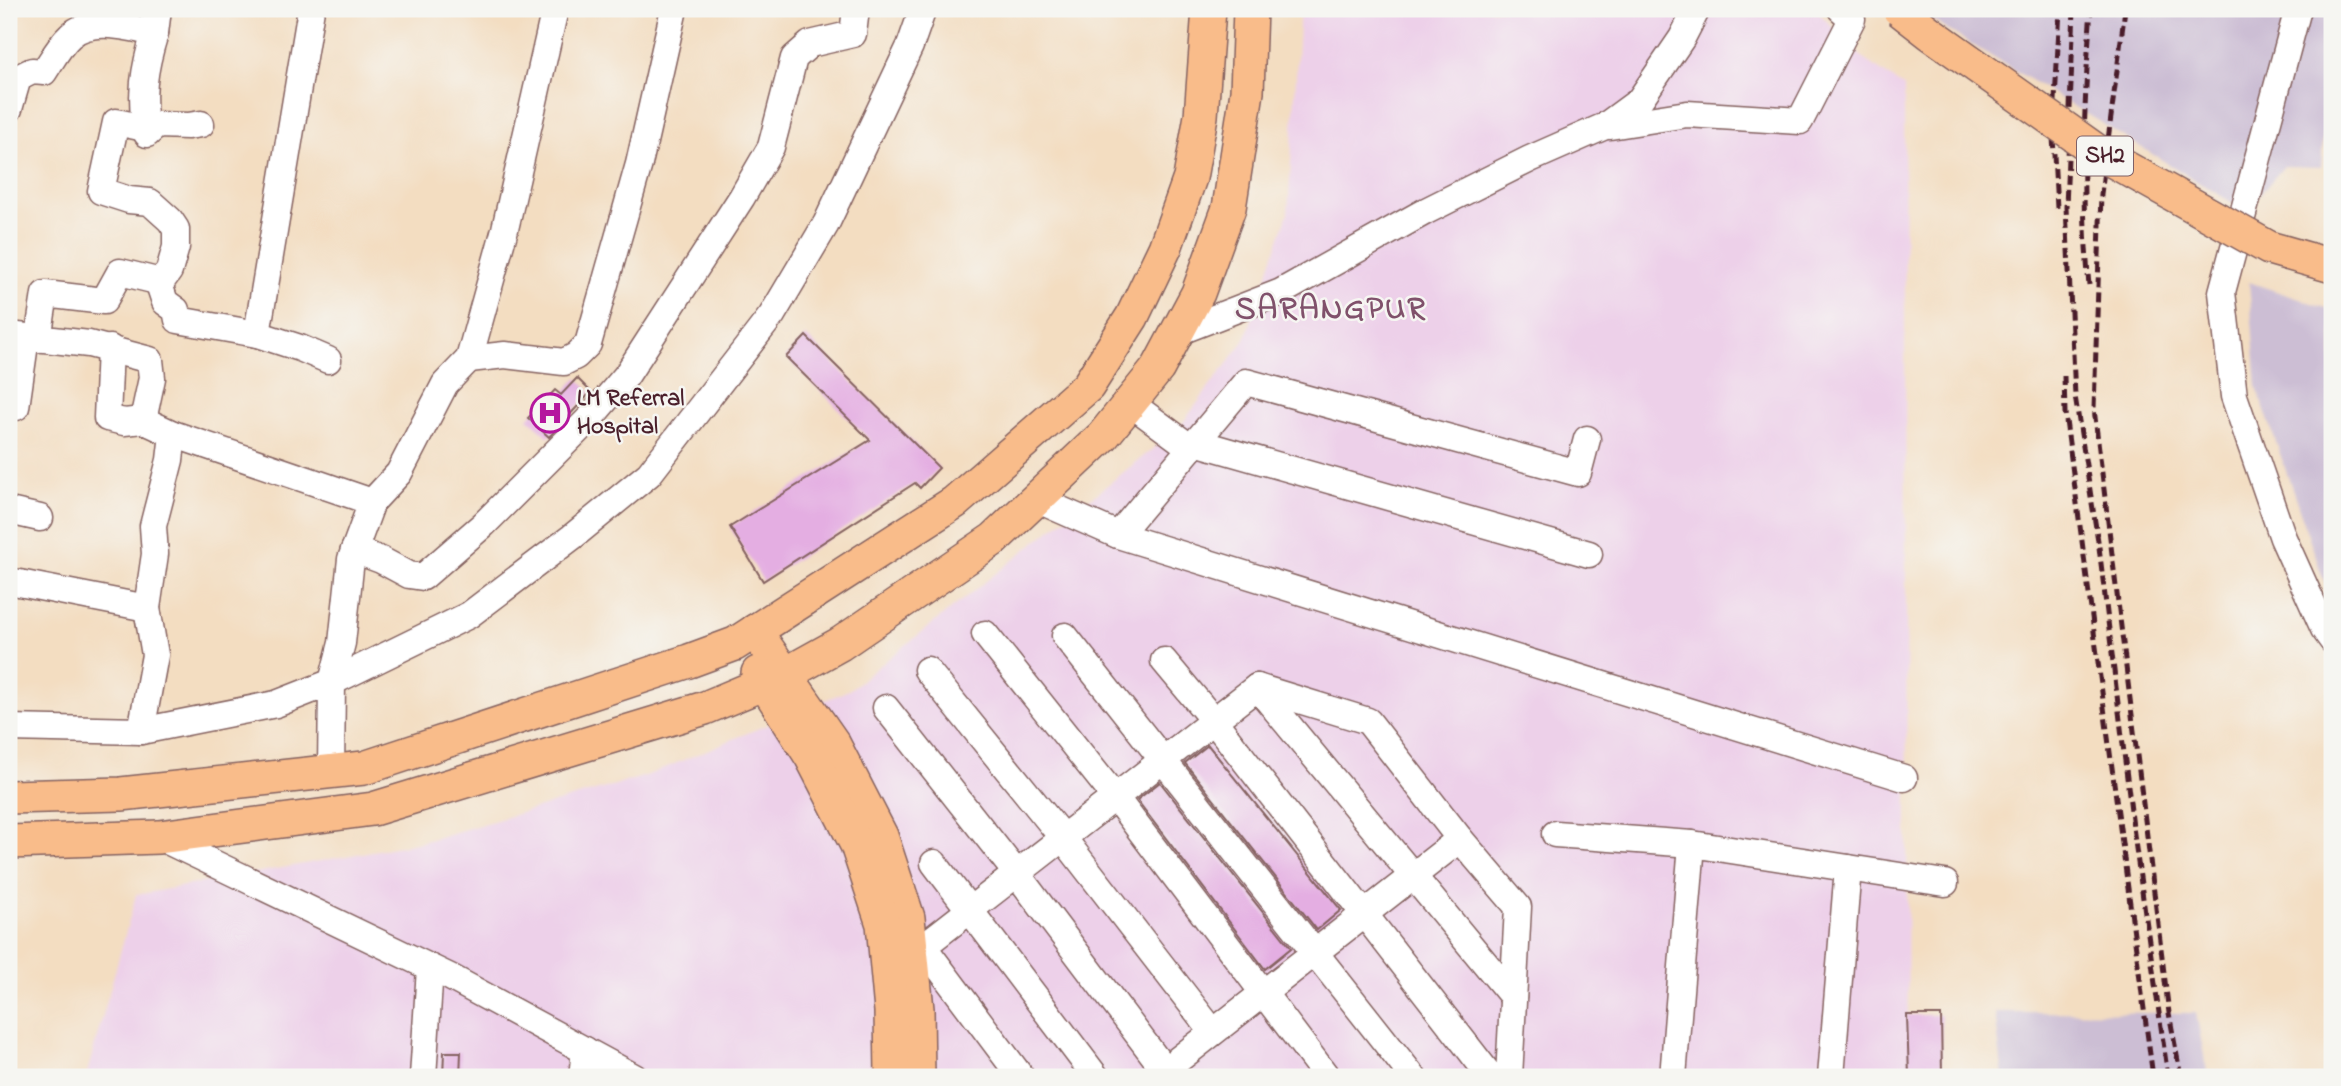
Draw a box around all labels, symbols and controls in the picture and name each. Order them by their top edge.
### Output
road number: SH2 [2077,136,2133,176]
district label: SARANGPUR [1235,287,1427,334]
place label: LM Referral Hospital [577,382,684,445]
hospital icon: LM Referral Hospital [529,392,571,434]

